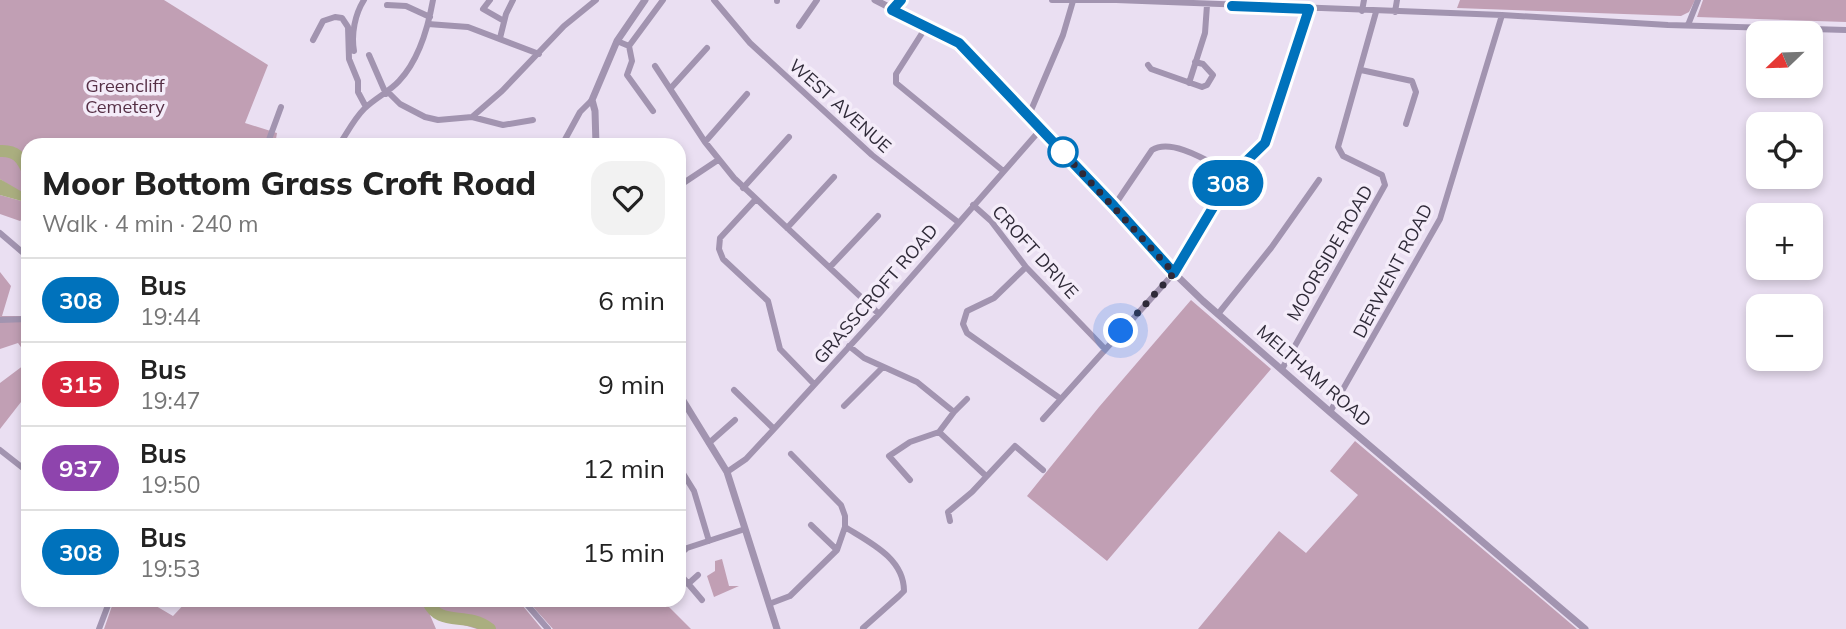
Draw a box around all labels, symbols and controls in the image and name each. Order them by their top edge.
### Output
north arrow [1746,21,1824,98]
map controls [1746,21,1823,371]
street label: WEST AVENUE [785,54,896,158]
park label: Greencliff Cemetery [85,74,165,118]
button: locate [1746,112,1823,189]
unlabelled marker [1048,137,1078,167]
line badge: 308 [1188,160,1268,206]
button: heart [591,161,665,235]
text: Moor Bottom Grass Croft Road [42,162,536,203]
text: 308 [1206,168,1250,198]
street label: MOORSIDE ROAD [1281,181,1378,325]
street label: CROFT DRIVE [987,200,1083,303]
street label: DERWENT ROAD [1348,200,1438,342]
button: + [1746,203,1823,280]
text: Walk · 4 min · 240 m [42,209,259,238]
street label: GRASSCROFT ROAD [809,219,943,368]
text: Bus [140,269,186,302]
text: 6 min [598,284,665,317]
text: 308 [59,285,102,315]
button: − [1746,294,1823,371]
text: 19:44 [140,302,200,331]
your location [1103,313,1138,348]
street label: MELTHAM ROAD [1252,320,1376,432]
text: Bus [140,353,186,386]
text: 9 min [598,368,665,401]
text: 315 [59,369,102,399]
text: 19:47 [140,386,200,415]
text: Bus [140,437,186,470]
text: 12 min [583,452,665,485]
text: 937 [59,453,102,483]
text: 19:50 [140,470,200,499]
text: Bus [140,521,186,554]
text: 15 min [583,536,665,569]
text: 308 [59,537,102,567]
text: 19:53 [140,554,200,583]

